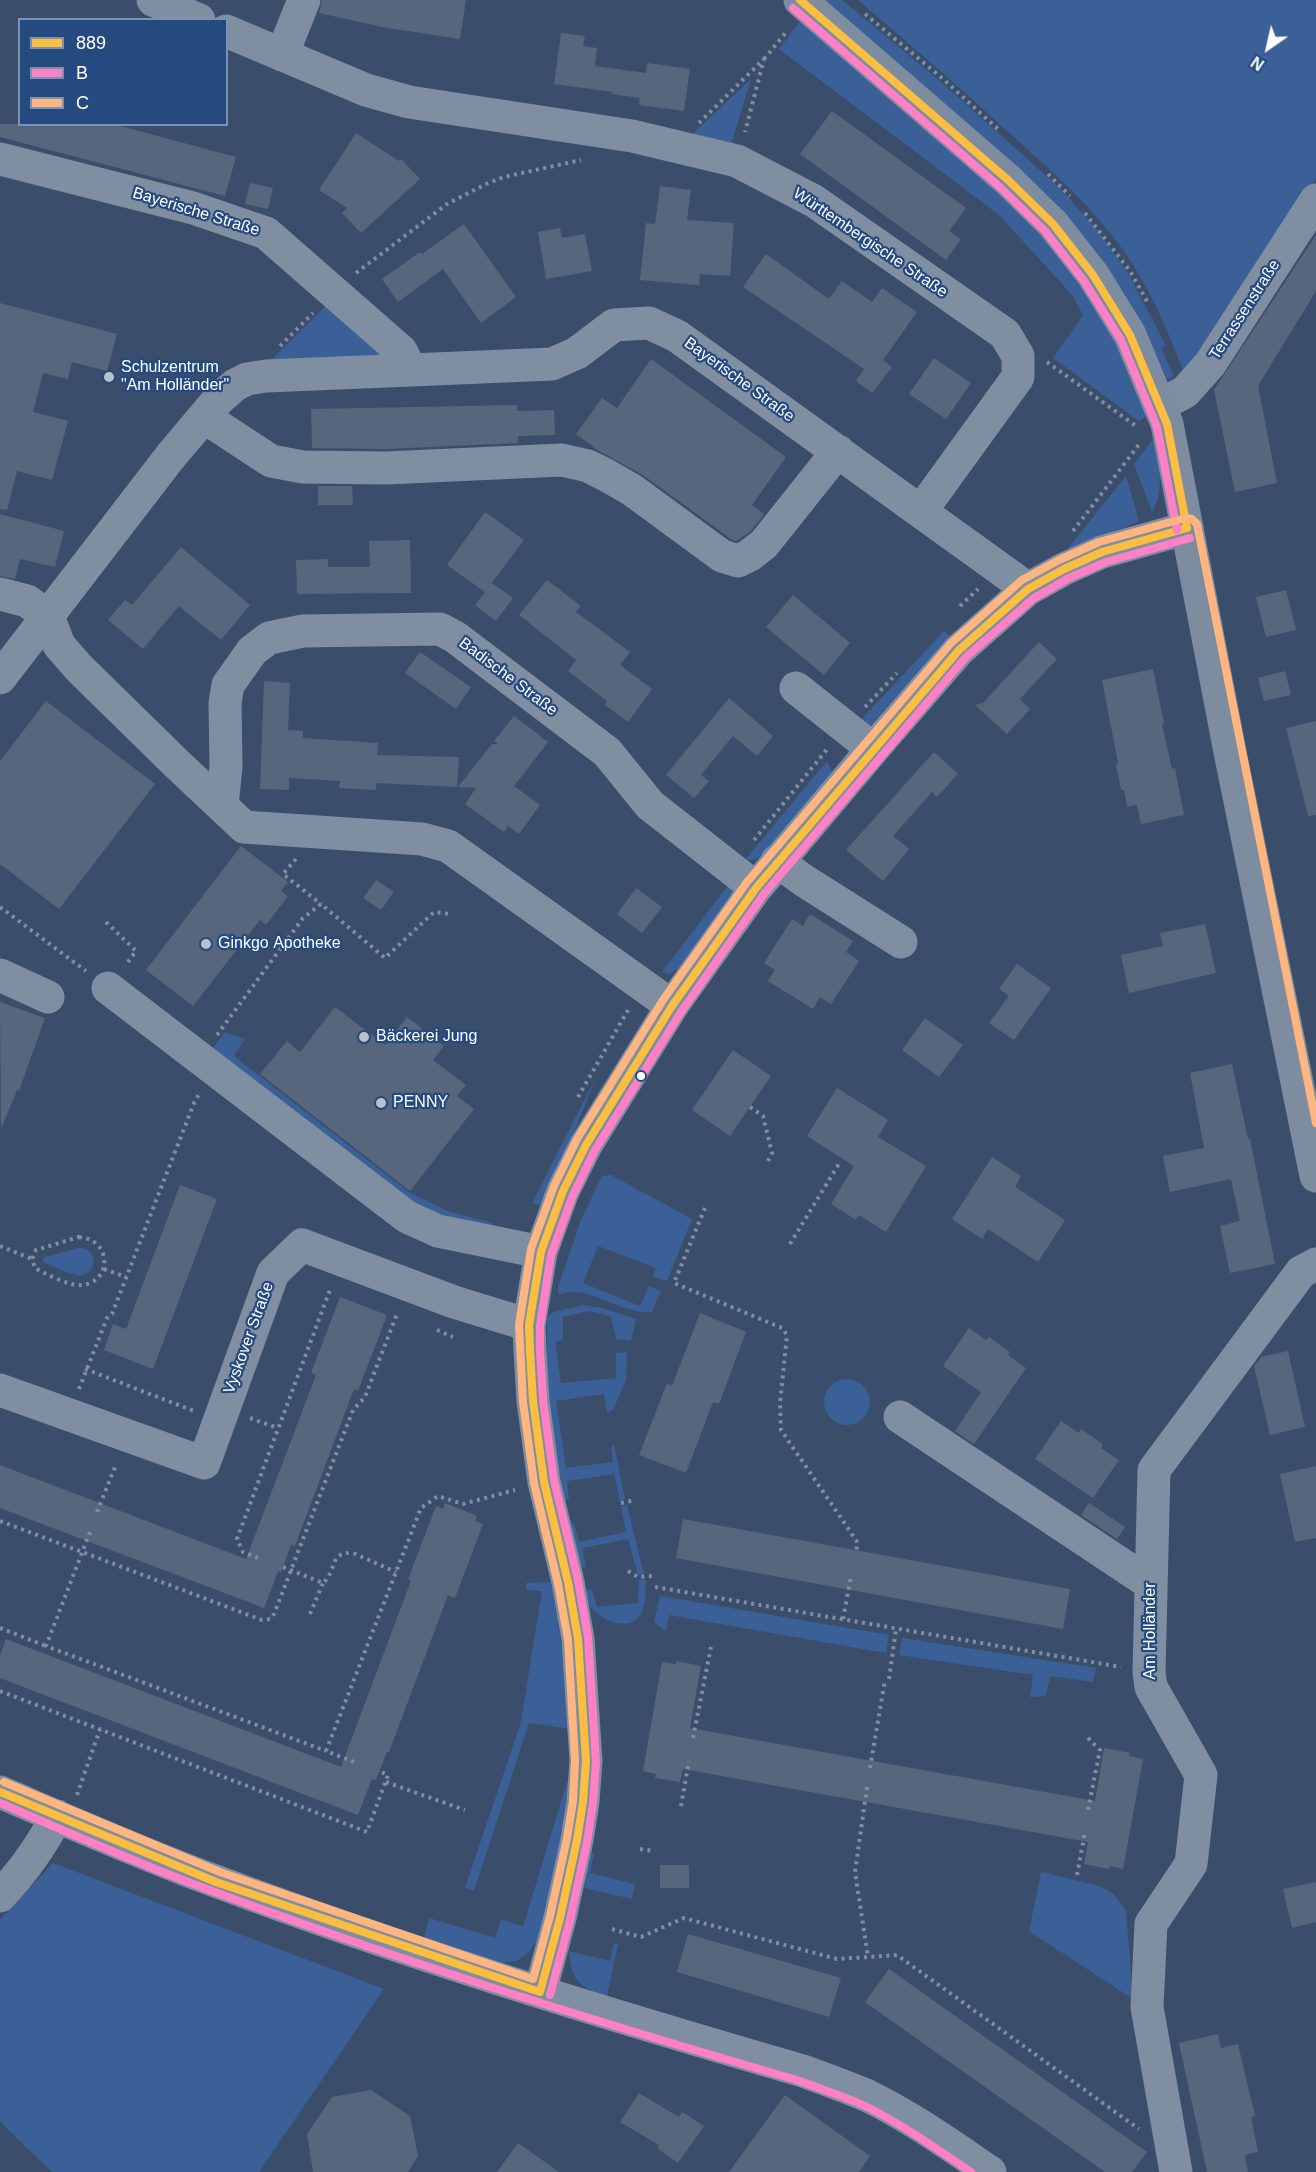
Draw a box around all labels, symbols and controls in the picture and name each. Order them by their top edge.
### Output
legend [18,18,228,126]
north arrow [1238,18,1298,78]
text: 889 [76,33,106,53]
text: N [1248,53,1267,74]
text: B [76,63,88,83]
text: C [76,93,89,113]
street label: Bayerische Straße [130,184,262,240]
street label: Württembergische Straße [789,184,951,302]
street label: Terrassenstraße [1205,256,1285,364]
street label: Bayerische Straße [680,334,798,426]
place label: Schulzentrum "Am Holländer" [121,358,229,396]
marker: Schulzentrum "Am Holländer" [102,370,116,384]
street label: Badische Straße [455,634,561,720]
place label: Ginkgo Apotheke [218,934,341,954]
marker: Ginkgo Apotheke [199,937,213,951]
place label: Bäckerei Jung [376,1027,477,1047]
marker: Bäckerei Jung [357,1030,371,1044]
unlabelled marker [635,1070,647,1082]
place label: PENNY [393,1093,448,1113]
marker: PENNY [374,1096,388,1110]
street label: Vyskover Straße [220,1279,278,1397]
street label: Am Holländer [1141,1583,1161,1679]

